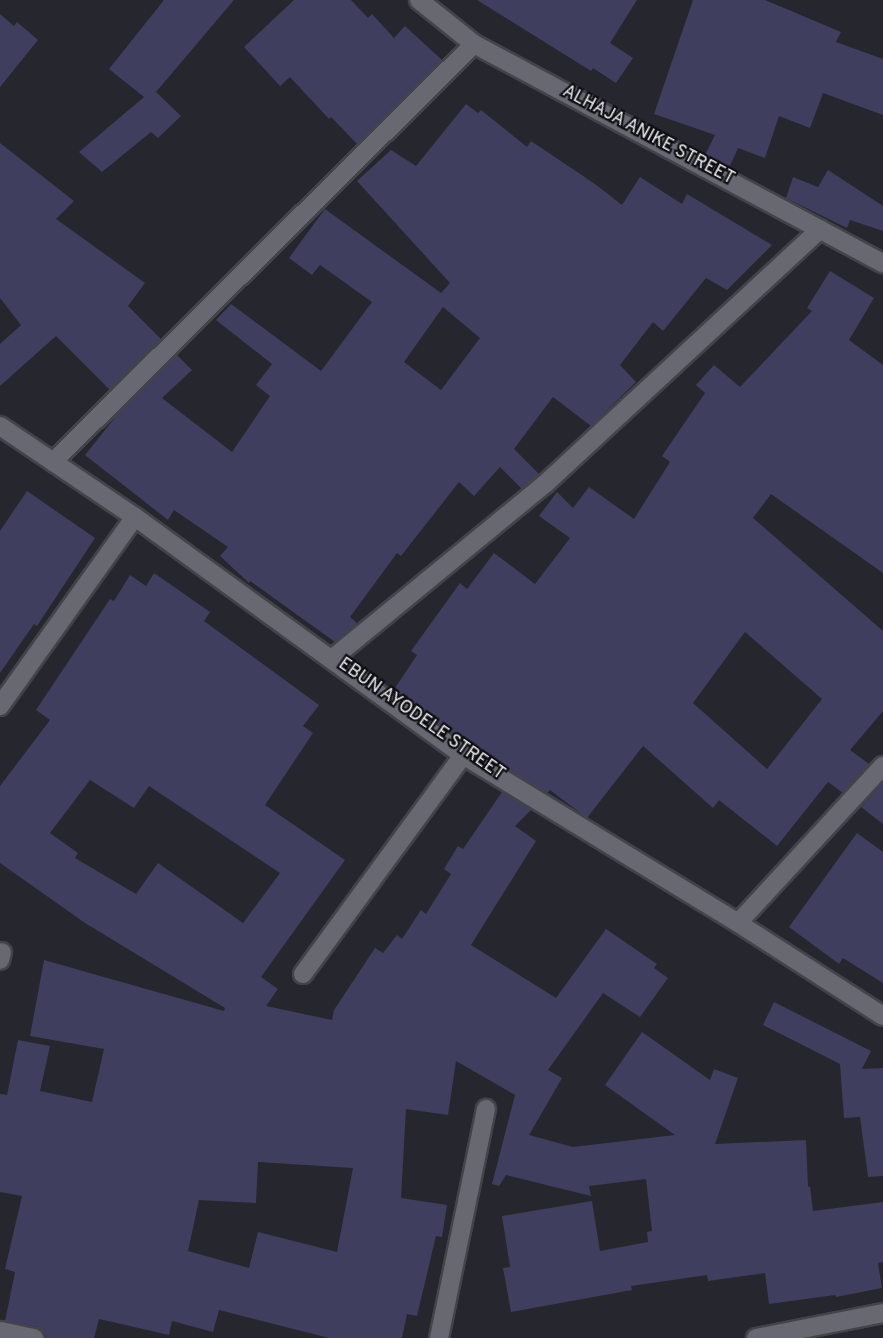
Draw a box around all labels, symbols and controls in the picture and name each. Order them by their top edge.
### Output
street label: ALHAJA ANIKE STREET [558,81,738,191]
street label: EBUN AYODELE STREET [333,654,509,786]

